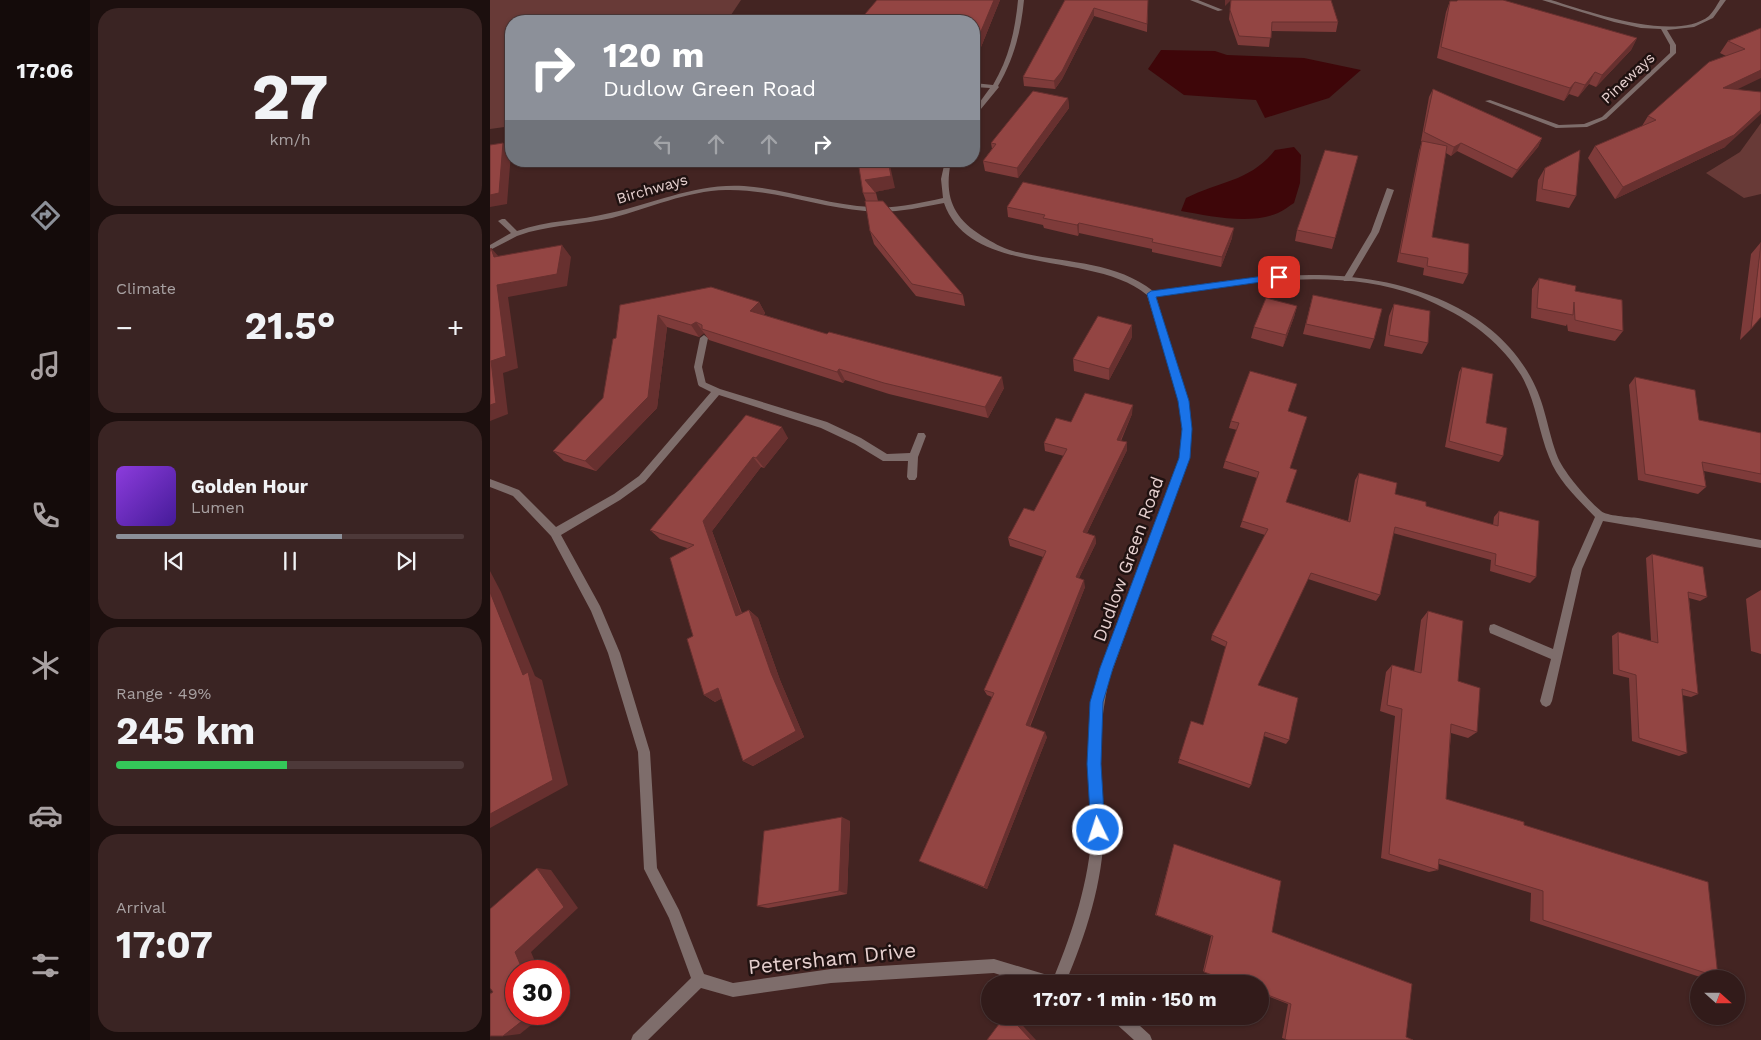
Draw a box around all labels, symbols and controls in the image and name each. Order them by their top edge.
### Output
text: 120 m [603,34,704,76]
icon: right [520,35,585,100]
street label: Pineways [1597,49,1659,107]
text: 17:06 [17,58,73,83]
text: 27 [251,59,329,135]
text: Dudlow Green Road [603,76,816,101]
text: km/h [269,130,311,149]
icon: left [649,130,677,158]
icon: ahead [702,130,730,158]
icon: ahead [755,130,783,158]
icon: right [808,130,836,158]
street label: Birchways [614,170,690,208]
icon: directions [28,198,63,233]
pin [1258,256,1300,298]
icon: arrive [1265,263,1293,291]
text: Climate [116,279,176,298]
text: 21.5° [244,304,336,348]
text: − [116,311,133,344]
text: + [447,311,464,344]
icon: music [28,348,63,383]
street label: Dudlow Green Road [1088,474,1168,644]
text: Golden Hour [191,475,308,498]
icon: phone [28,498,63,533]
text: Lumen [191,498,245,517]
icon: previous [160,547,188,575]
icon: pause [276,547,304,575]
icon: next [392,547,420,575]
icon: climate [28,648,63,683]
text: Range · 49% [116,684,211,703]
text: 245 km [116,709,255,753]
icon: car [28,798,63,833]
position arrow [1071,803,1123,855]
text: Arrival [116,898,166,917]
text: 17:07 [116,923,213,967]
street label: Petersham Drive [747,937,917,979]
icon: filters [28,948,63,983]
speed limit sign: 30 [505,960,570,1025]
north arrow [1690,970,1745,1025]
map controls [1690,970,1745,1025]
text: 17:07 · 1 min · 150 m [1033,988,1217,1011]

